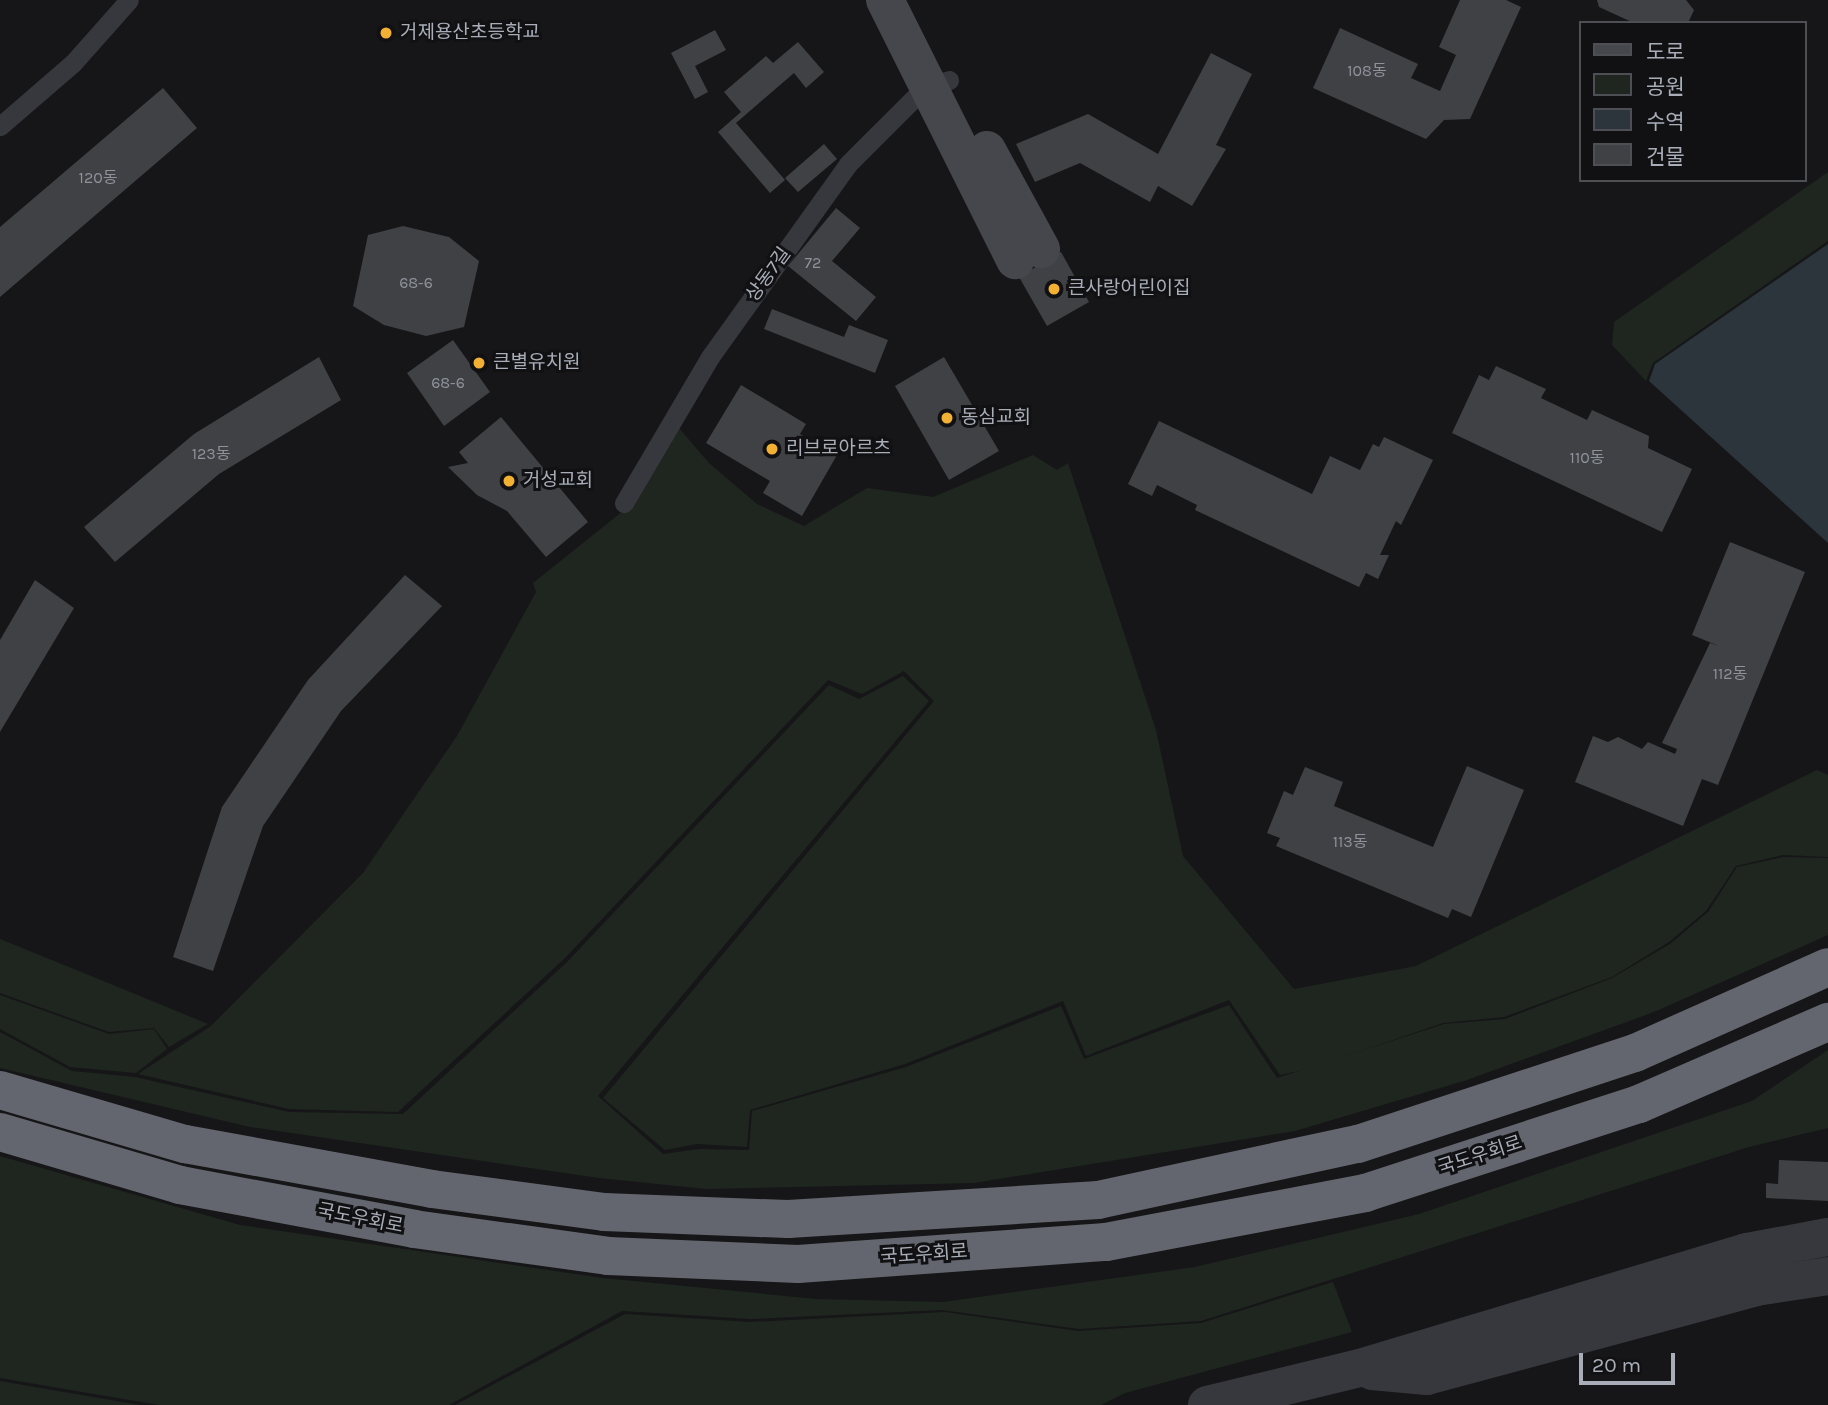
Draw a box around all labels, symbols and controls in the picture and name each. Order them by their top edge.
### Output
legend [1580,21,1807,182]
place label: 거제용산초등학교 [400,22,540,44]
marker: 거제용산초등학교 [378,25,394,41]
text: 도로 [1646,40,1685,64]
house number: 108동 [1347,61,1387,81]
text: 공원 [1646,75,1685,99]
text: 수역 [1646,110,1685,134]
text: 건물 [1646,145,1685,169]
house number: 120동 [79,168,117,188]
street label: 상동7길 [742,243,796,307]
house number: 72 [805,253,821,273]
house number: 68-6 [399,273,433,293]
place label: 큰사랑어린이집 [1068,278,1190,300]
marker: 큰사랑어린이집 [1046,281,1062,297]
place label: 큰별유치원 [493,352,580,374]
marker: 큰별유치원 [471,355,487,371]
house number: 68-6 [431,373,465,393]
place label: 동심교회 [961,407,1031,429]
marker: 동심교회 [939,410,955,426]
place label: 리브로아르츠 [786,438,891,460]
marker: 리브로아르츠 [764,441,780,457]
house number: 123동 [192,444,230,464]
house number: 110동 [1570,448,1604,468]
place label: 거성교회 [523,470,593,492]
marker: 거성교회 [501,473,517,489]
house number: 112동 [1713,664,1747,684]
house number: 113동 [1333,832,1367,852]
street label: 국도우회로 [1435,1132,1525,1180]
street label: 국도우회로 [315,1199,405,1239]
street label: 국도우회로 [880,1241,968,1269]
scale bar [1583,1338,1679,1382]
text: 20 m [1592,1353,1641,1377]

